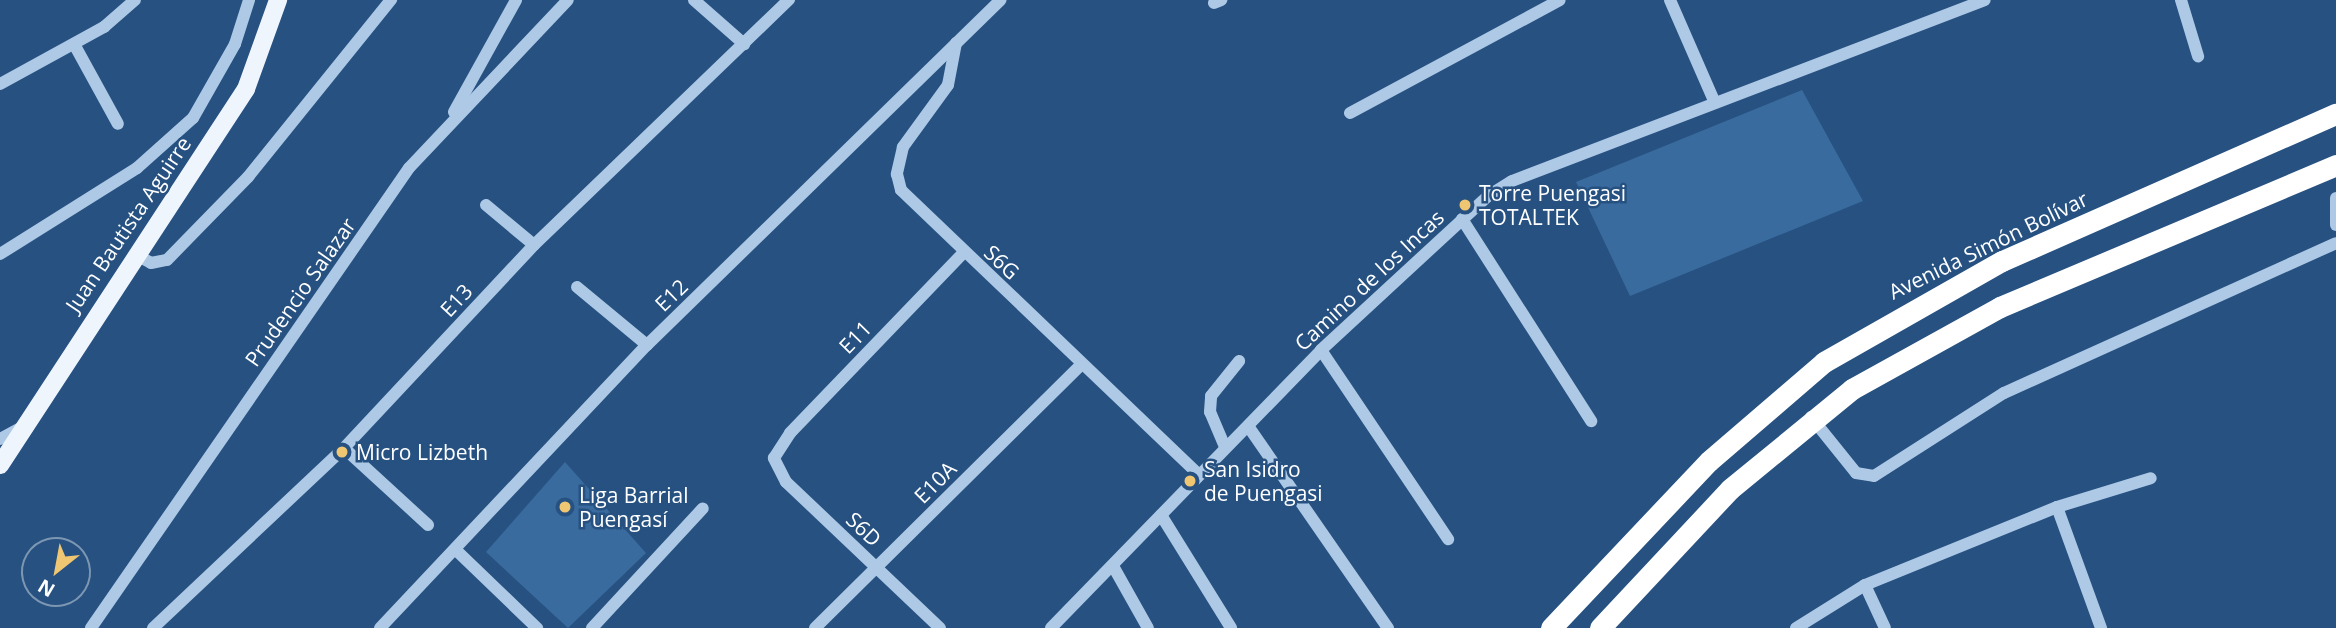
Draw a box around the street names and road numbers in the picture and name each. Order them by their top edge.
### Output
street label: Juan Bautista Aguirre [60,132,196,316]
street label: Avenida Simón Bolívar [1884,186,2092,304]
street label: Camino de los Incas [1289,204,1449,356]
street label: Prudencio Salazar [239,213,361,371]
street label: S6G [979,240,1025,284]
street label: E12 [649,274,693,316]
street label: E13 [435,278,477,322]
street label: E11 [834,315,876,359]
street label: E10A [909,456,961,508]
street label: S6D [841,507,887,551]

